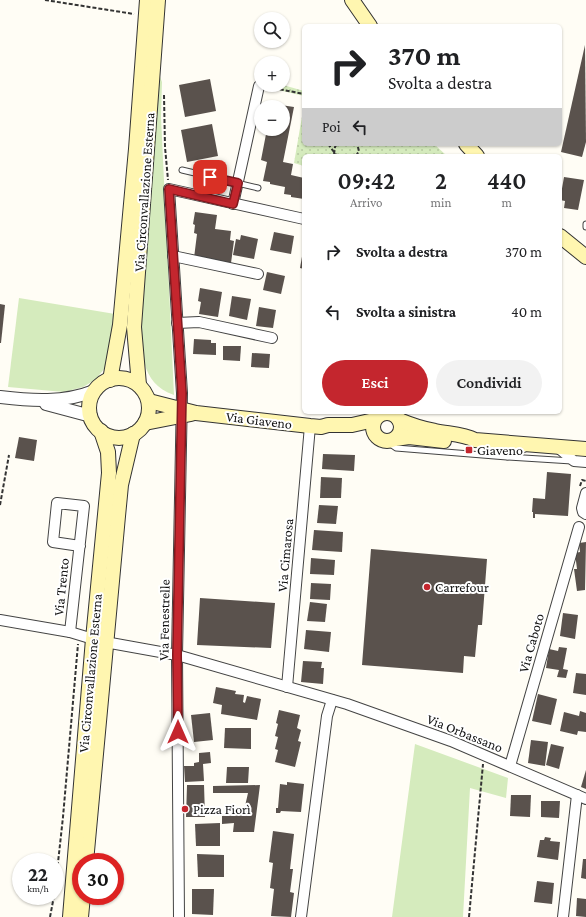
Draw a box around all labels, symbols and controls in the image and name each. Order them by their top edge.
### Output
map controls [254,12,290,136]
button: search [254,12,290,48]
icon: right [322,40,374,92]
text: 370 m [388,40,461,71]
button: + [254,56,290,92]
text: Svolta a destra [388,73,492,93]
button: − [254,100,290,136]
street label: Via Circonvallazione Esterna [130,111,158,272]
icon: left [349,116,371,138]
text: Poi [322,119,341,135]
pin [193,160,227,194]
icon: arrive [199,166,221,188]
text: 09:42 [338,167,395,194]
text: 2 [435,167,447,194]
text: 440 [487,167,526,194]
text: Arrivo [350,195,382,210]
text: min [431,195,451,210]
text: m [501,195,512,210]
icon: right [322,241,344,263]
text: Svolta a destra [356,244,448,260]
text: 370 m [505,244,542,260]
icon: left [322,301,344,323]
text: Svolta a sinistra [356,304,456,320]
text: 40 m [511,304,542,320]
button: Esci [322,360,428,406]
button: Condividi [436,360,542,406]
street label: Via Giaveno [225,408,293,432]
place label: Giaveno [477,442,523,458]
marker: Giaveno [464,445,474,455]
street label: Via Cimarosa [274,517,296,592]
street label: Via Trento [50,557,72,617]
street label: Via Fenestrelle [155,579,173,661]
place label: Carrefour [435,579,489,595]
marker: Carrefour [422,582,432,592]
street label: Via Circonvallazione Esterna [75,592,105,753]
street label: Via Caboto [515,612,547,674]
position arrow [157,711,199,753]
street label: Via Orbassano [425,711,505,756]
place label: Pizza Fiorì [193,801,251,817]
marker: Pizza Fiorì [180,804,190,814]
speed limit sign: 30 [72,853,124,905]
text: 22 [28,863,48,885]
text: km/h [27,883,49,894]

